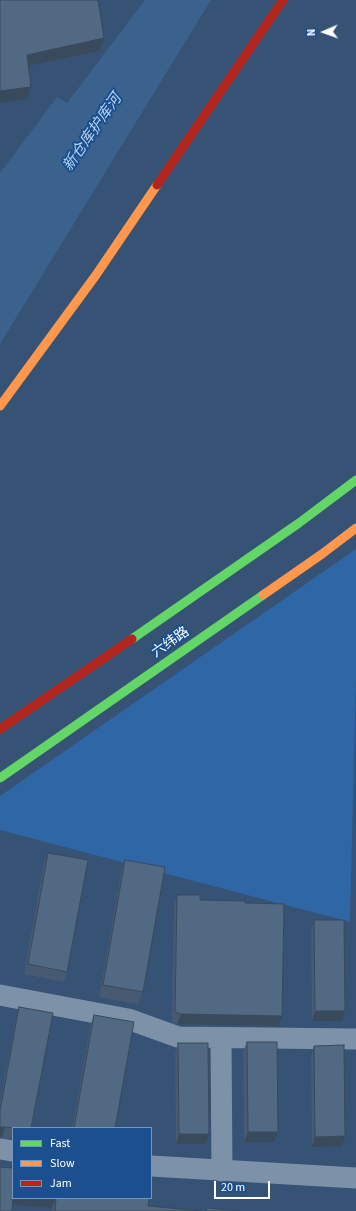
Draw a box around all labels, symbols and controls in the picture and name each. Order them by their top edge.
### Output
north arrow [304,12,344,52]
text: N [304,29,319,36]
water label: 新仓库护库河 [60,91,126,175]
street label: 六纬路 [149,624,193,662]
legend [12,1127,152,1199]
text: Fast [50,1135,70,1152]
text: Slow [50,1155,75,1172]
scale bar [216,1173,272,1199]
text: Jam [50,1175,72,1192]
text: 20 m [221,1179,245,1196]

